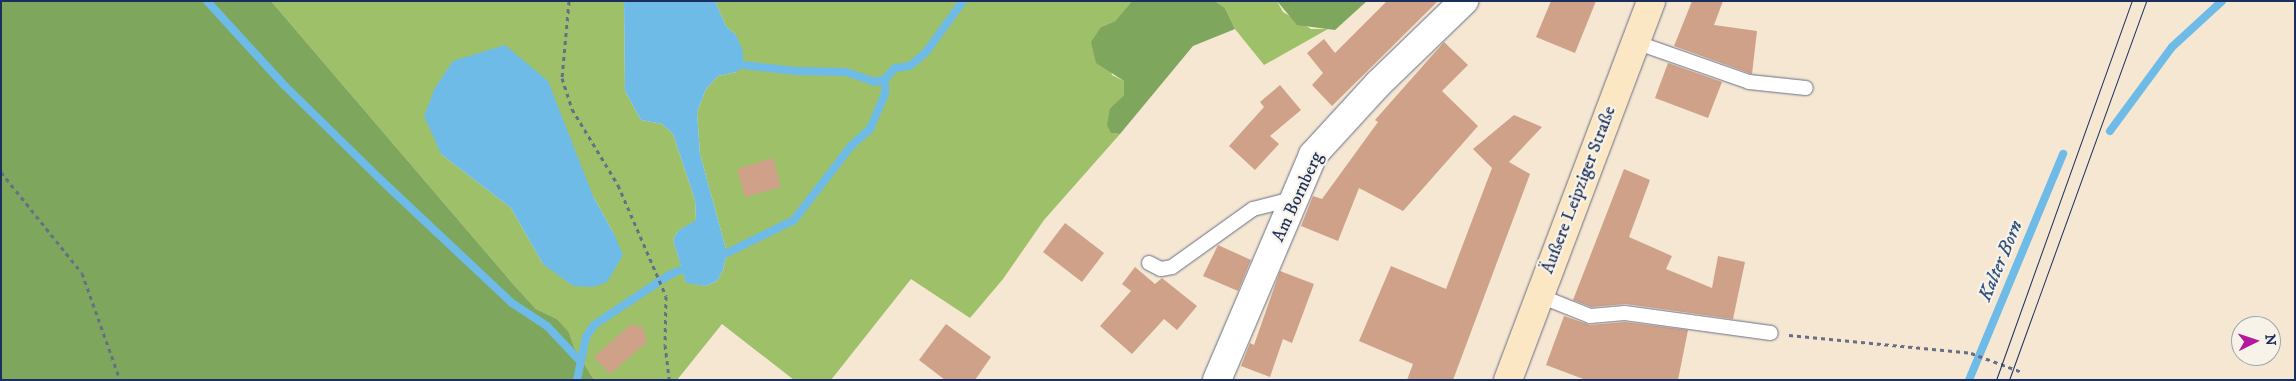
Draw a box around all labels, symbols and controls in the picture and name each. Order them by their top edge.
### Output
street label: Äußere Leipziger Straße [1537,103,1621,277]
street label: Am Bornberg [1268,149,1328,245]
water label: Kalter Born [1974,217,2028,305]
north arrow [2231,316,2281,366]
text: N [2261,334,2279,346]

